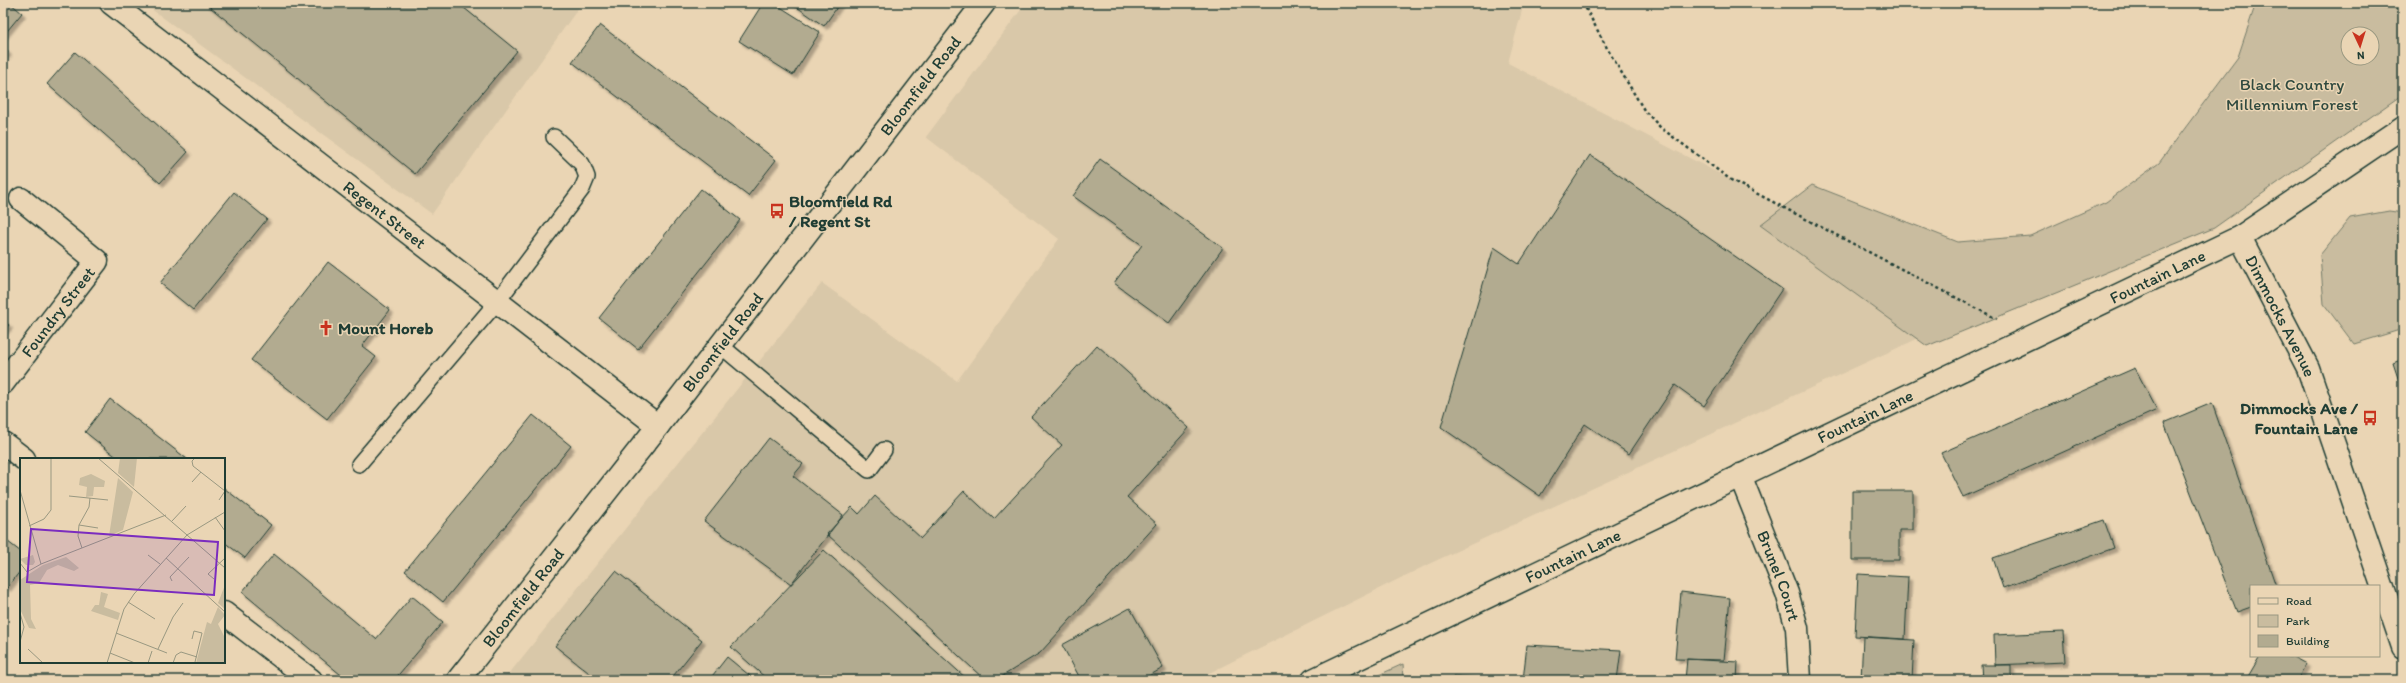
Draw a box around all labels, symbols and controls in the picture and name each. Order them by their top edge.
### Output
north arrow [2340,26,2380,66]
street label: Bloomfield Road [876,32,965,139]
text: N [2356,49,2365,62]
park label: Black Country Millennium Forest [2226,74,2359,114]
street label: Regent Street [339,176,430,253]
place label: Bloomfield Rd / Regent St [788,191,893,232]
bus stop icon: Bloomfield Rd / Regent St [768,202,786,220]
street label: Fountain Lane [2106,245,2209,308]
street label: Dimmocks Avenue [2241,252,2320,379]
street label: Foundry Street [17,263,99,361]
street label: Bloomfield Road [678,289,767,396]
place label: Mount Horeb [338,318,433,338]
church icon: Mount Horeb [317,319,335,337]
street label: Fountain Lane [1814,385,1916,447]
place label: Dimmocks Ave / Fountain Lane [2240,398,2359,438]
bus stop icon: Dimmocks Ave / Fountain Lane [2361,409,2379,427]
inset map [20,458,225,663]
street label: Fountain Lane [1522,524,1624,587]
street label: Brunel Court [1753,527,1805,624]
street label: Bloomfield Road [478,544,568,651]
legend [2250,585,2380,657]
text: Road [2286,594,2312,608]
text: Park [2286,614,2310,628]
text: Building [2286,634,2330,648]

